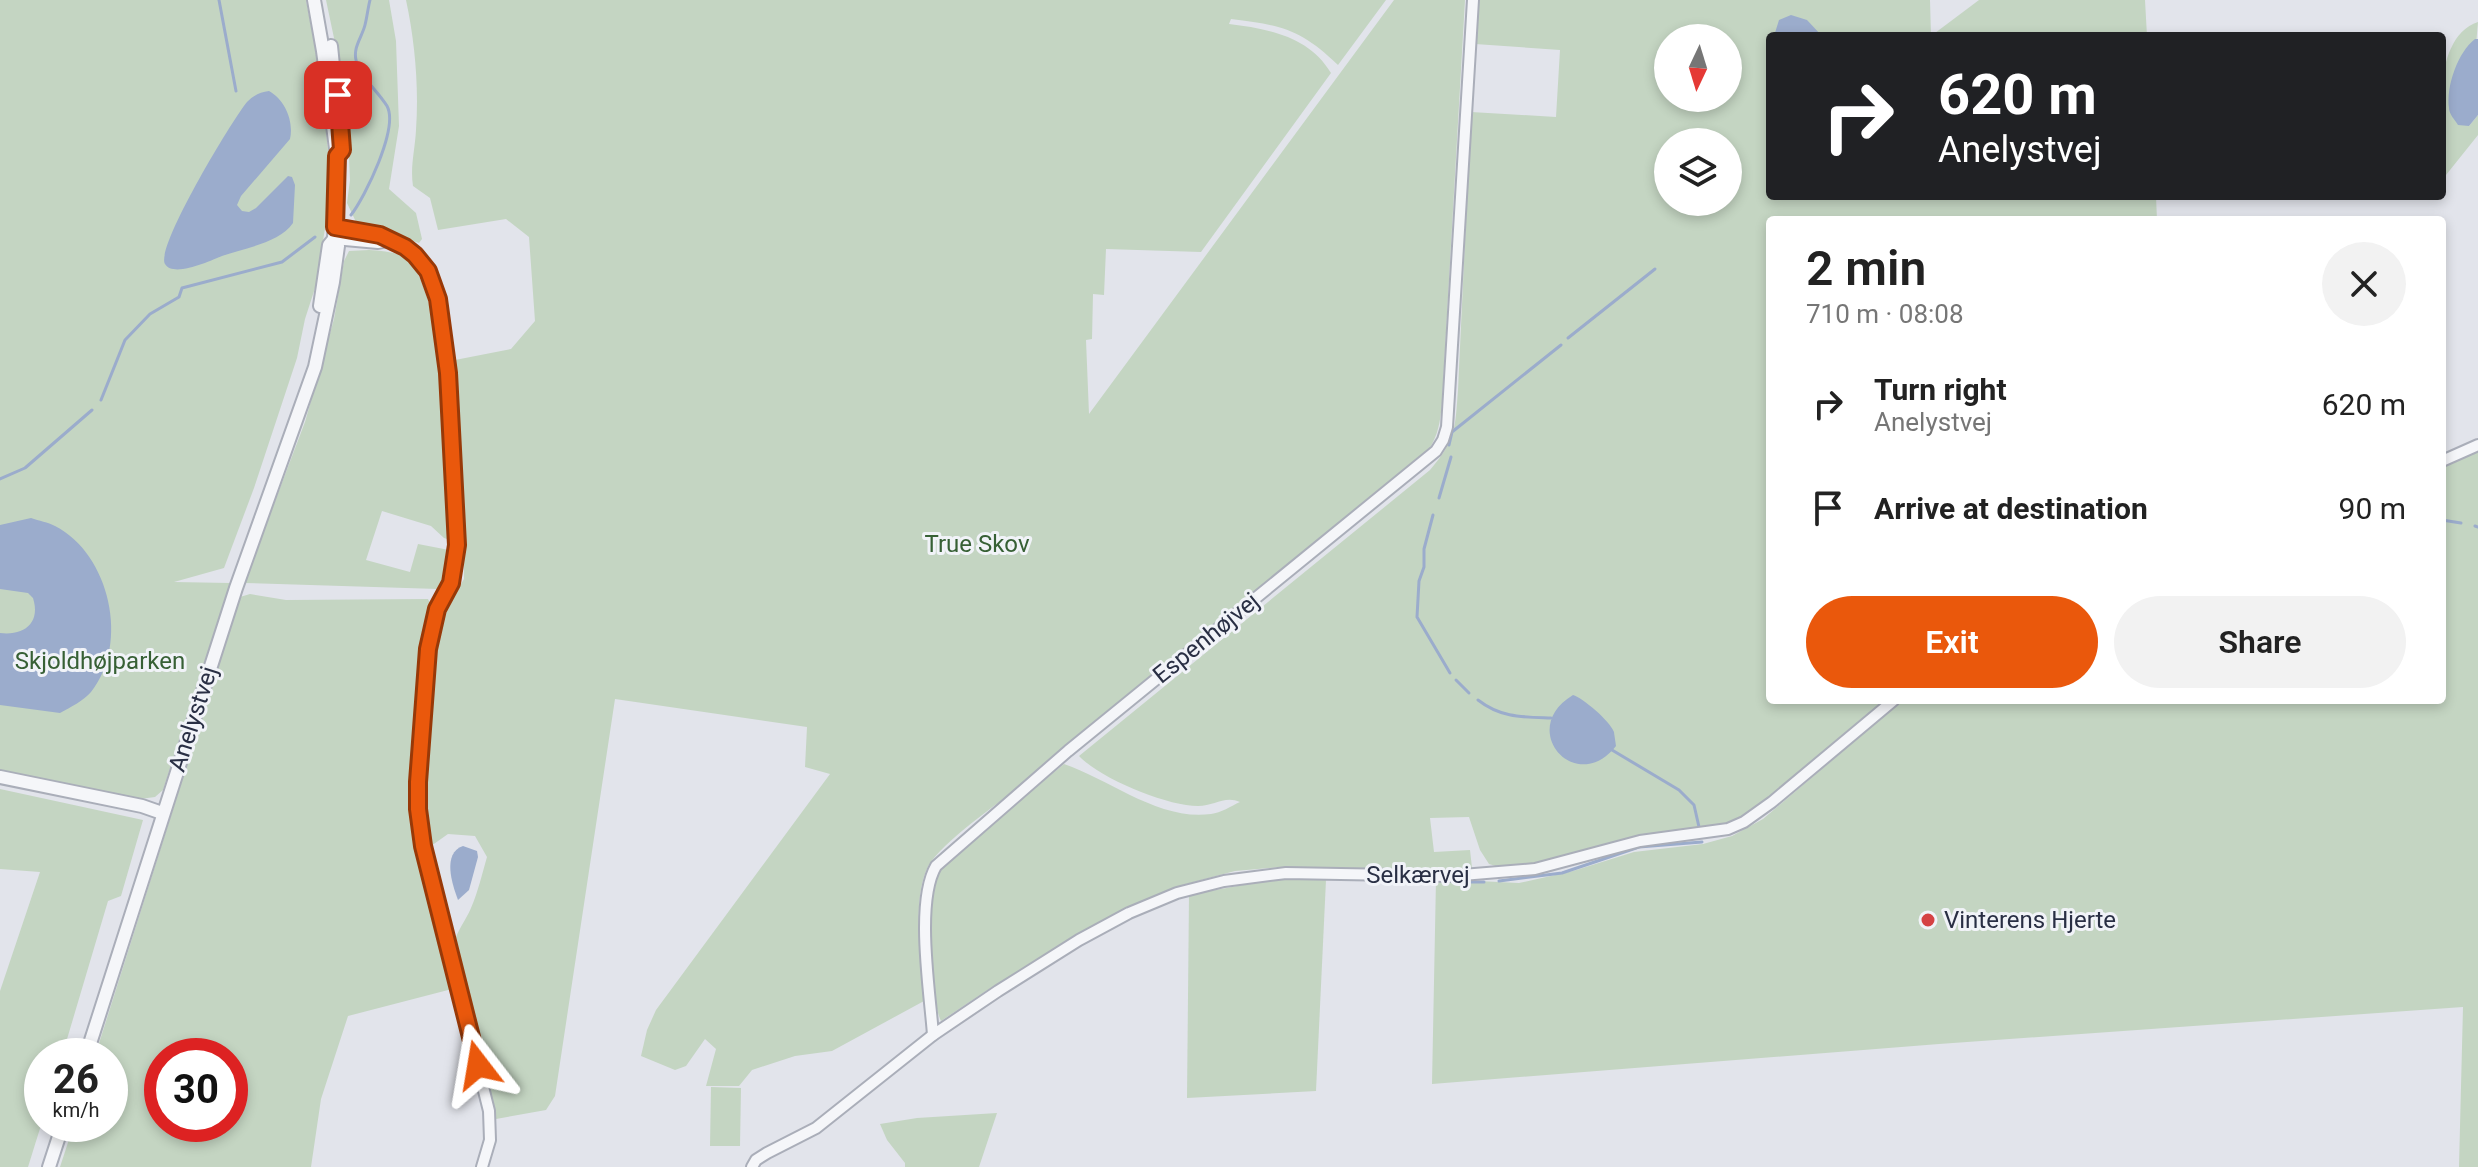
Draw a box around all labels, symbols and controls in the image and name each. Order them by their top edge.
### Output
north arrow [1654,24,1742,112]
map controls [1654,24,1742,216]
pin [304,61,372,129]
text: 620 m [1938,62,2097,128]
icon: right [1806,64,1910,168]
icon: arrive [316,73,360,117]
button: layers [1654,128,1742,216]
text: Anelystvej [1938,129,2102,171]
text: 2 min [1806,240,1926,297]
button: close [2322,242,2406,326]
text: 710 m · 08:08 [1806,299,1964,329]
text: Turn right [1874,372,2007,407]
icon: right [1806,382,1850,426]
text: 620 m [2322,387,2406,422]
text: Anelystvej [1874,407,1992,437]
icon: arrive [1806,486,1850,530]
text: Arrive at destination [1874,491,2148,526]
text: 90 m [2339,491,2406,526]
park label: True Skov [924,530,1030,558]
street label: Espenhøjvej [1147,587,1265,689]
button: Exit [1806,596,2098,688]
button: Share [2114,596,2406,688]
park label: Skjoldhøjparken [15,647,185,675]
street label: Anelystvej [163,663,223,775]
street label: Selkærvej [1366,861,1470,889]
place label: Vinterens Hjerte [1944,906,2116,934]
marker: Vinterens Hjerte [1919,911,1937,929]
position arrow [436,1023,520,1107]
speed limit sign: 30 [144,1038,248,1142]
text: 26 [53,1056,99,1103]
text: km/h [53,1098,99,1122]

